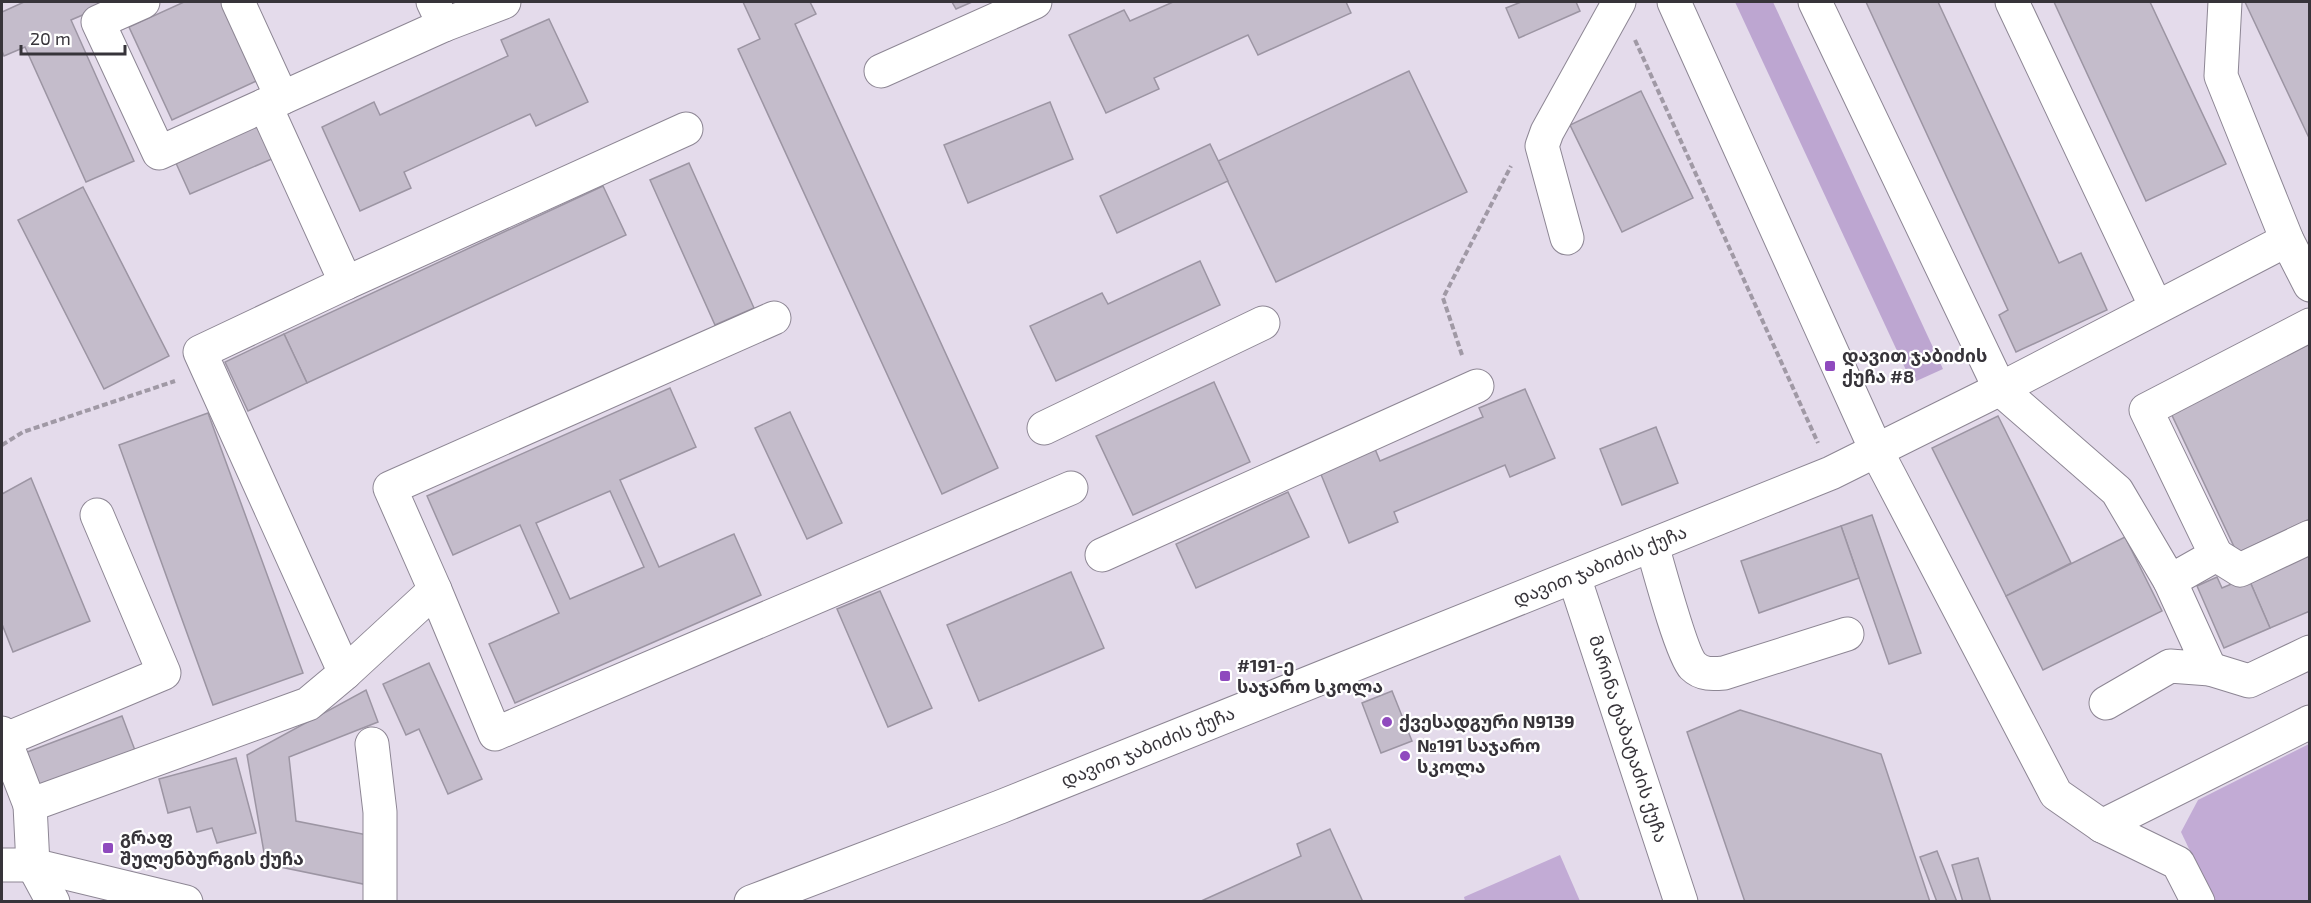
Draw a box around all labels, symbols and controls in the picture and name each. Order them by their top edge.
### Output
scale bar [21,18,124,56]
text: 20 m [30,27,71,49]
place label: დავით ჯაბიძის ქუჩა #8 [1842,344,1987,387]
marker: დავით ჯაბიძის ქუჩა #8 [1823,359,1837,373]
street label: დავით ჯაბიძის ქუჩა [1510,520,1690,611]
street label: მარინა ტაბატაძის ქუჩა [1584,632,1673,845]
place label: #191-ე საჯარო სკოლა [1237,654,1383,698]
marker: #191-ე საჯარო სკოლა [1218,669,1232,683]
street label: დავით ჯაბიძის ქუჩა [1058,701,1238,792]
place label: ქვესადგური N9139 [1399,710,1575,733]
marker: ქვესადგური N9139 [1380,715,1394,729]
place label: №191 საჯარო სკოლა [1417,734,1540,778]
marker: №191 საჯარო სკოლა [1398,749,1412,763]
place label: გრაფ შულენბურგის ქუჩა [120,826,304,870]
marker: გრაფ შულენბურგის ქუჩა [101,841,115,855]

